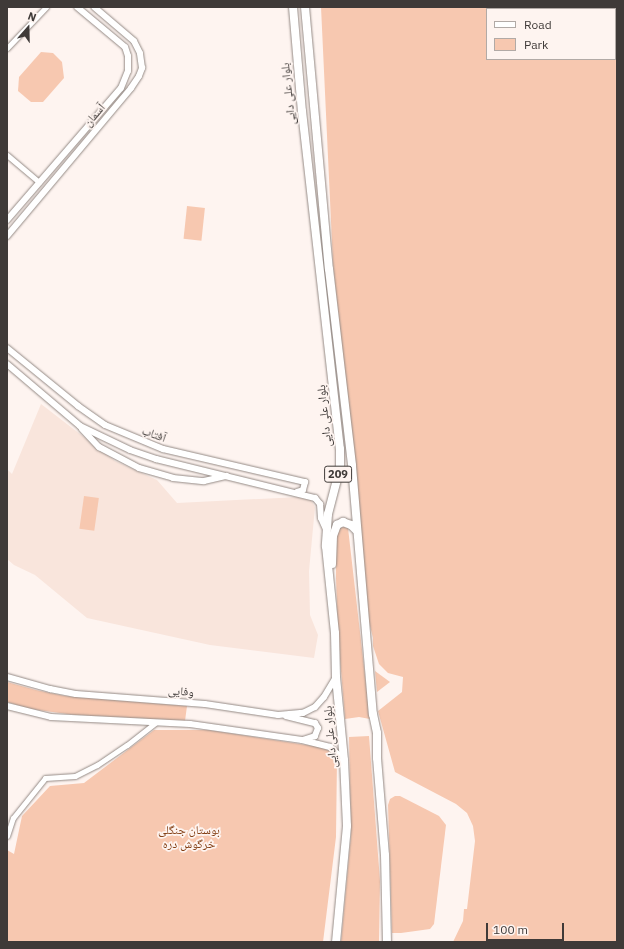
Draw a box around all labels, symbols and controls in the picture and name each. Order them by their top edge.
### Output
north arrow [8,8,48,48]
legend [486,8,616,60]
text: N [26,9,38,25]
text: Road [524,17,552,32]
text: Park [524,37,548,52]
street label: بلوار علی دایی [278,62,298,126]
street label: آسمان [80,100,108,130]
street label: بلوار علی دایی [314,384,334,448]
street label: آفتاب [140,423,168,445]
road number: 209 [324,465,352,483]
street label: وفایی [167,683,195,699]
street label: بلوار علی دایی [320,705,340,769]
park label: بوستان جنگلی خرگوش دره [158,823,220,851]
scale bar [488,915,566,941]
text: 100 m [493,922,528,937]

